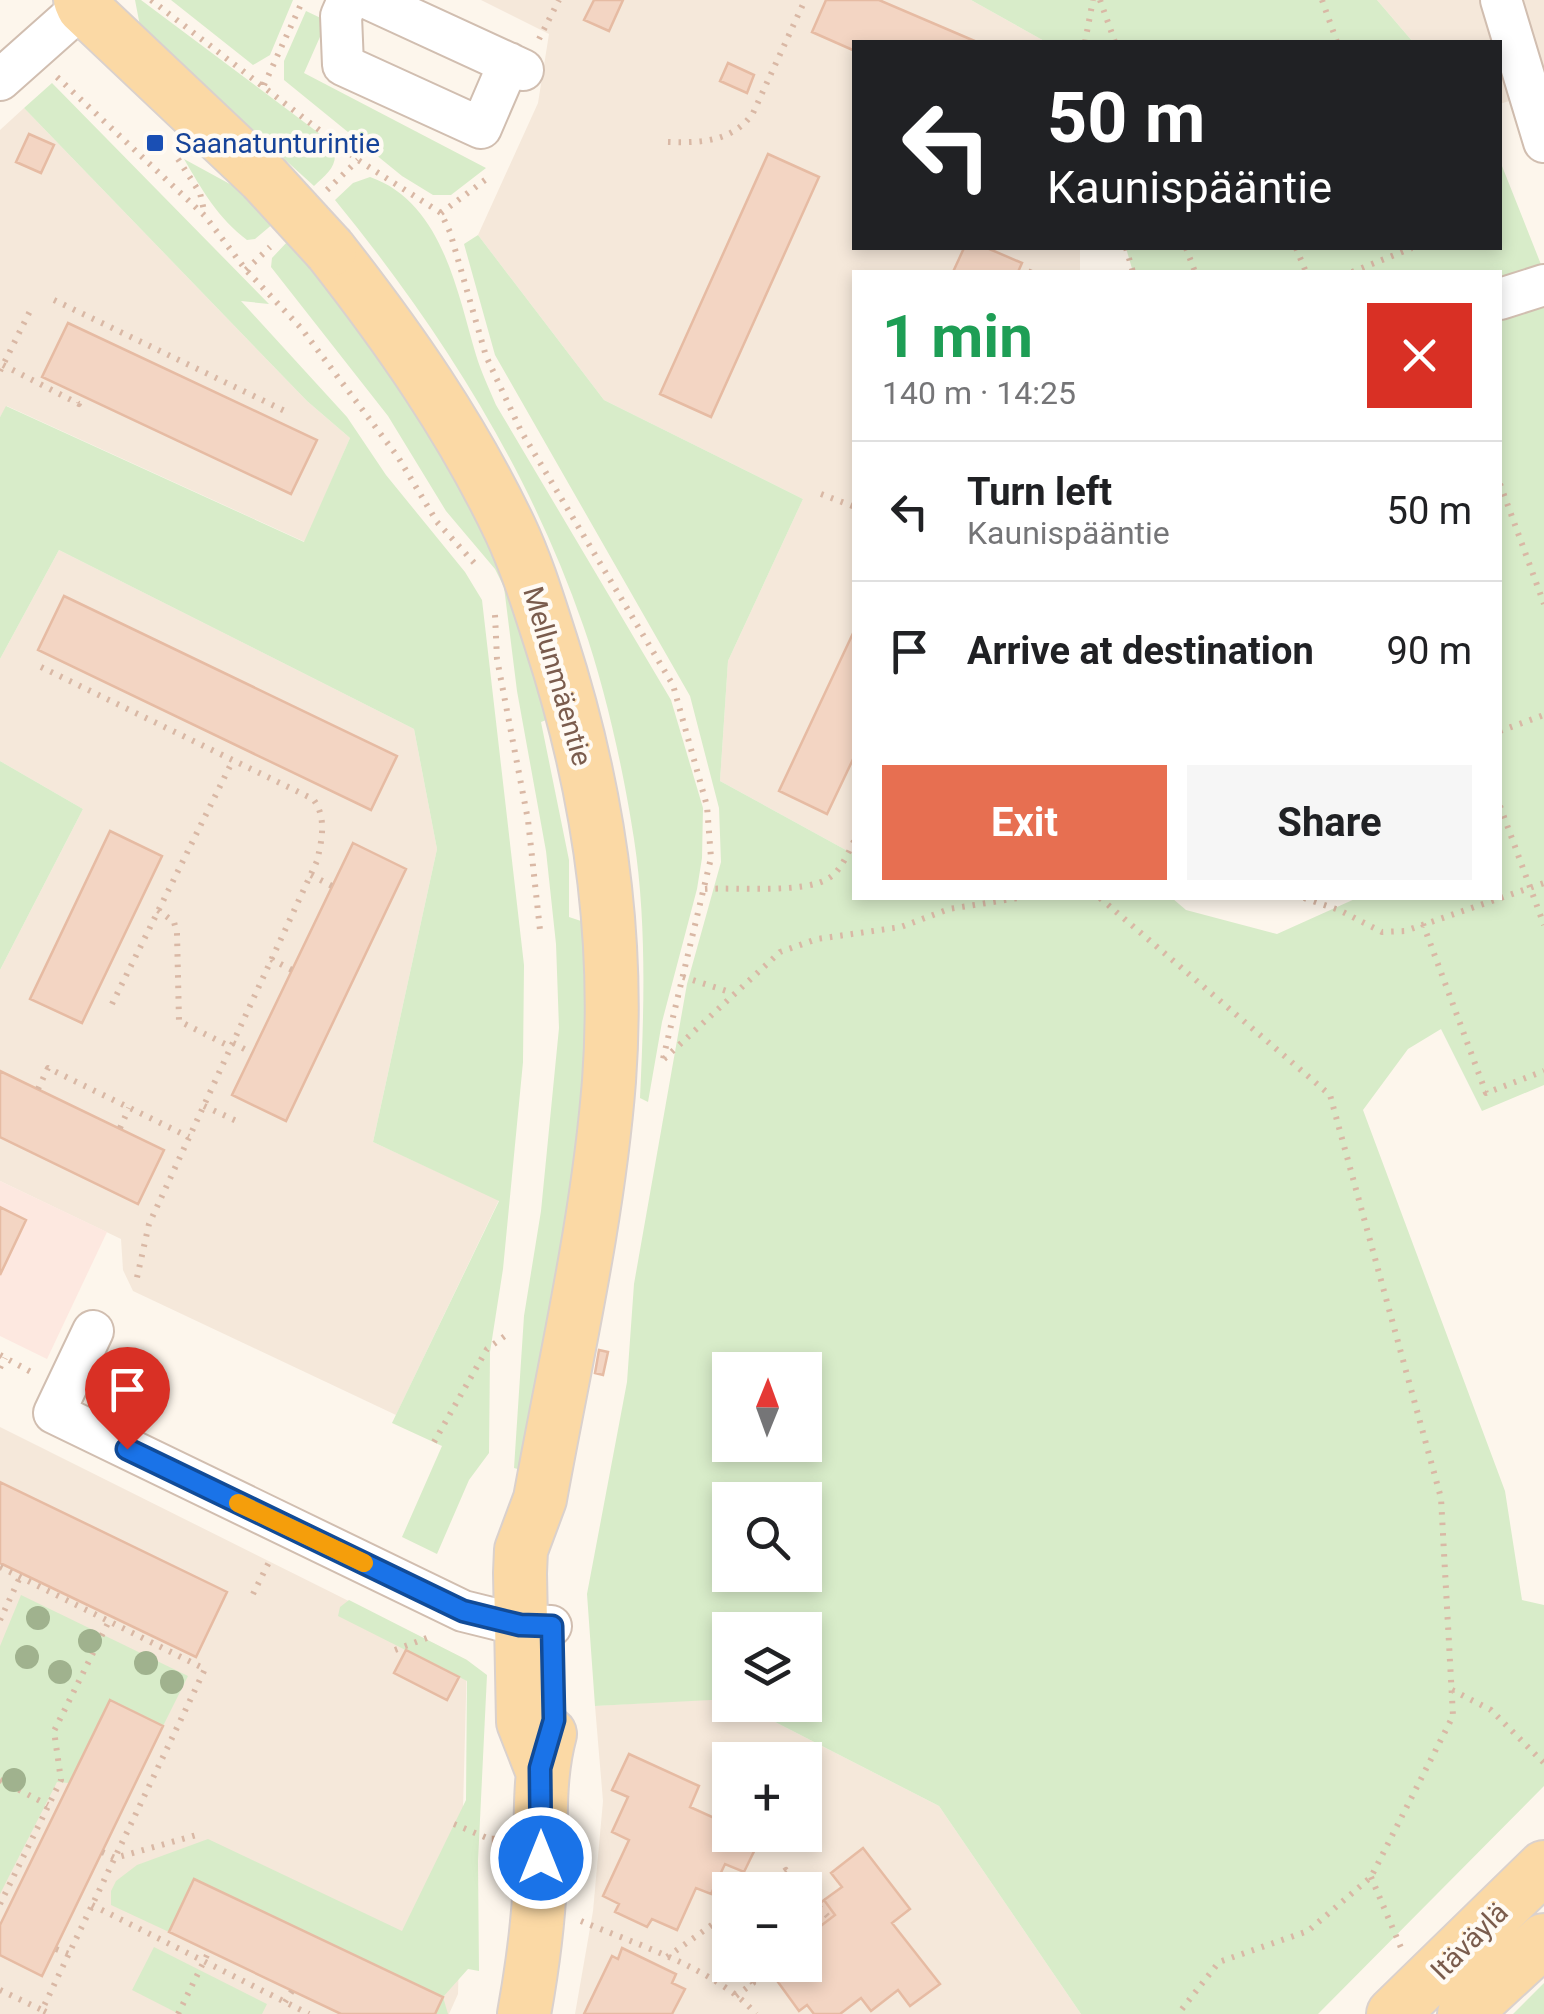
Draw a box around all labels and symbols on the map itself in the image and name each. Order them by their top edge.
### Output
place label: Saanatunturintie [175,127,380,160]
marker: Saanatunturintie [144,132,166,154]
street label: Mellunmäentie [516,583,599,769]
pin [85,1347,170,1450]
north arrow [712,1352,822,1462]
position arrow [489,1806,593,1910]
street label: Itäväylä [1424,1896,1515,1987]

